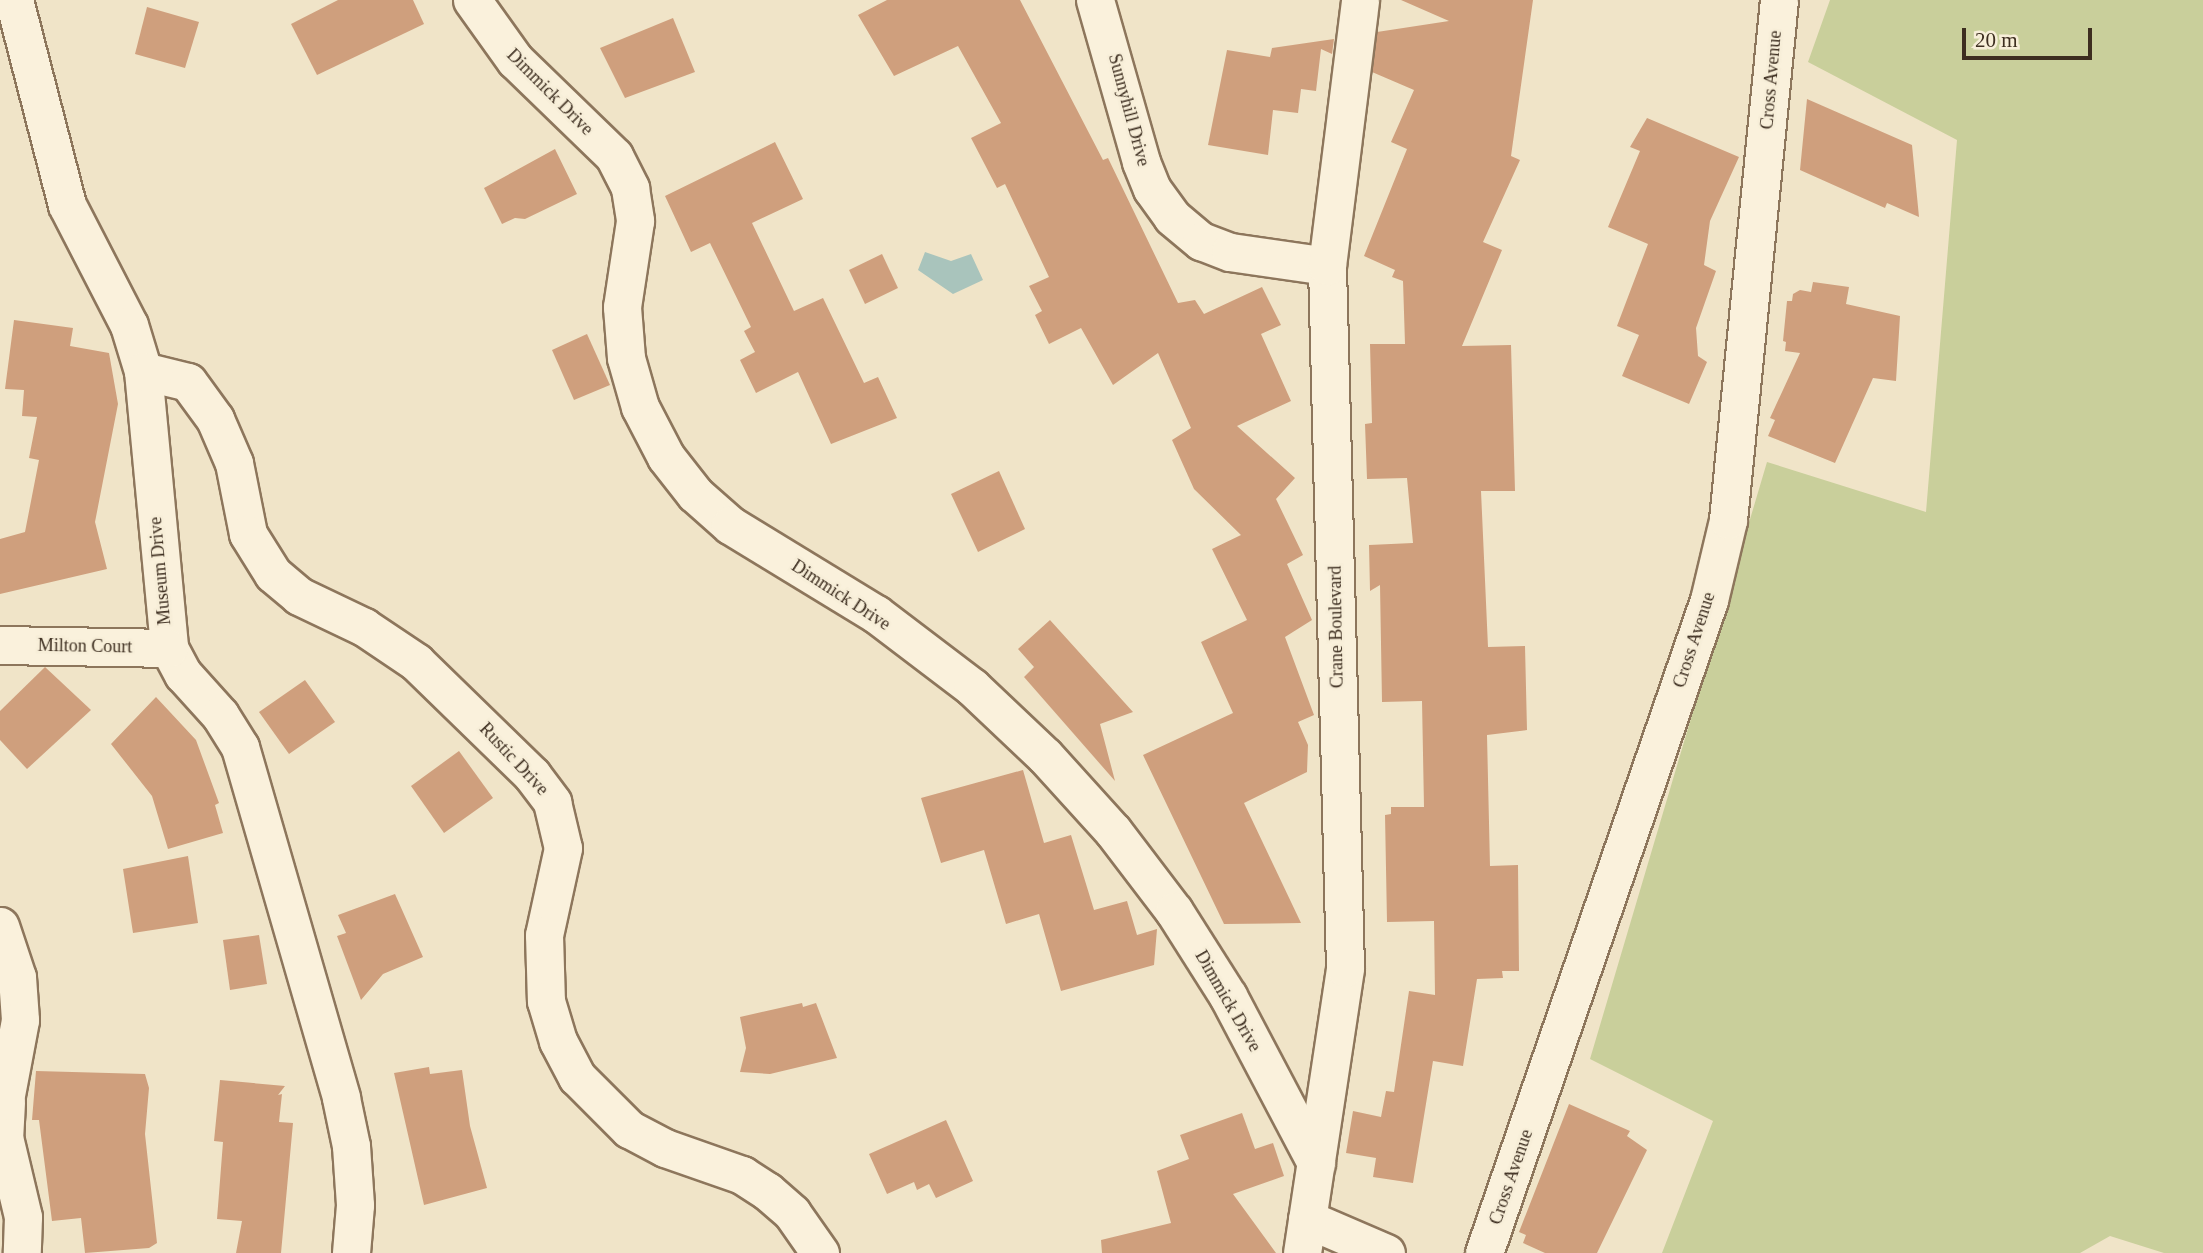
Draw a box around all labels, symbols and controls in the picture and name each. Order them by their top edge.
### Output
scale bar [1965,14,2094,58]
text: 20 m [1975,28,2018,52]
street label: Cross Avenue [1756,29,1786,131]
street label: Dimmick Drive [502,44,598,140]
street label: Sunnyhill Drive [1104,51,1154,169]
street label: Museum Drive [145,516,175,626]
street label: Dimmick Drive [788,555,894,635]
street label: Crane Boulevard [1324,566,1348,688]
street label: Cross Avenue [1668,589,1720,691]
street label: Milton Court [38,634,132,658]
street label: Rustic Drive [475,718,553,800]
street label: Dimmick Drive [1190,946,1266,1056]
street label: Cross Avenue [1484,1126,1538,1228]

